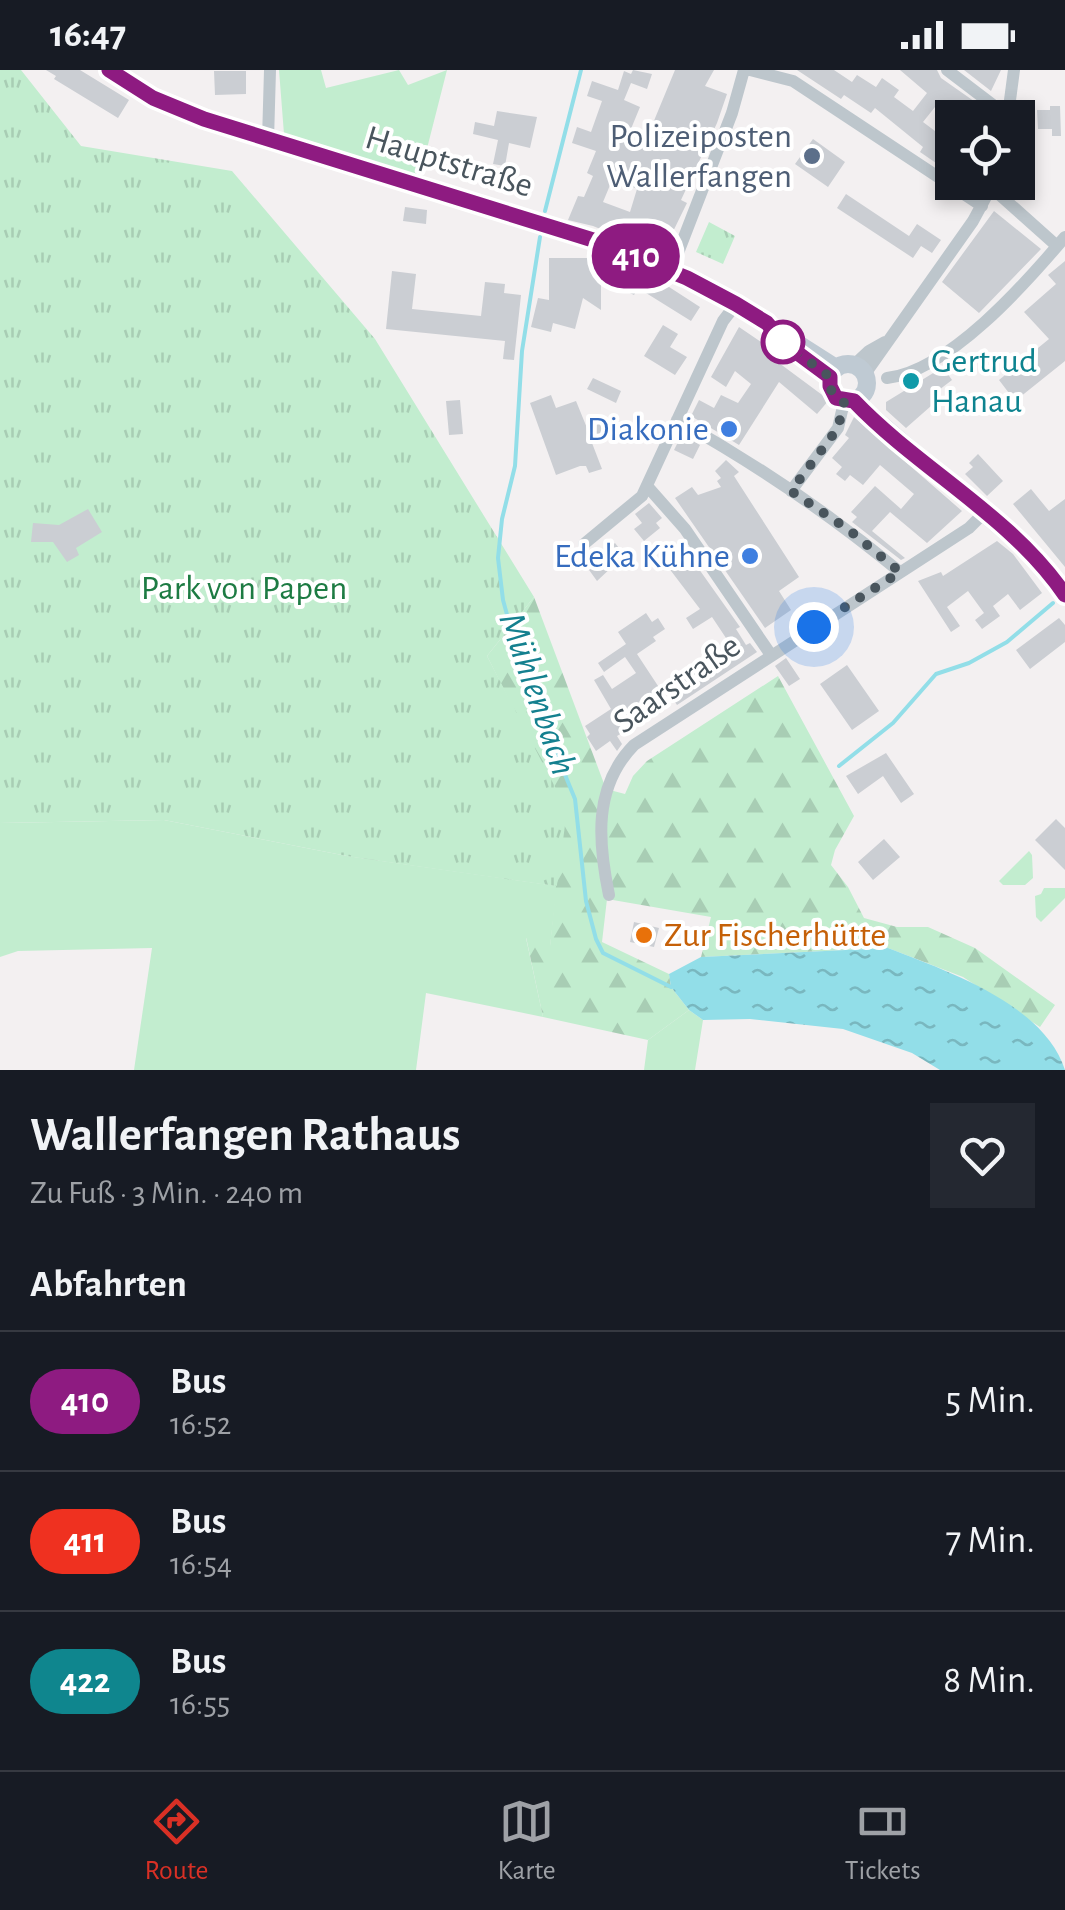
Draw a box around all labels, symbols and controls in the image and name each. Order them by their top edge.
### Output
text: 16:47 [50,16,126,54]
map controls [935,100,1035,200]
button: locate [935,100,1035,200]
place label: Polizeiposten Wallerfangen [606,119,792,194]
street label: Hauptstraße [361,120,537,204]
marker: Polizeiposten Wallerfangen [801,145,823,167]
line badge: 410 [578,224,694,288]
text: 410 [612,239,660,274]
unlabelled marker [762,321,804,363]
place label: Gertrud Hanau [931,344,1037,419]
marker: Gertrud Hanau [900,370,922,392]
place label: Diakonie [587,412,709,447]
marker: Diakonie [718,418,740,440]
place label: Edeka Kühne [554,539,730,574]
marker: Edeka Kühne [739,545,761,567]
park label: Park von Papen [141,571,347,606]
your location [789,602,839,652]
water label: Mühlenbach [492,608,582,780]
street label: Saarstraße [607,628,747,740]
place label: Zur Fischerhütte [664,918,886,953]
marker: Zur Fischerhütte [633,924,655,946]
button: heart [930,1103,1035,1208]
text: Wallerfangen Rathaus [30,1112,460,1160]
text: Zu Fuß · 3 Min. · 240 m [30,1177,303,1209]
text: Abfahrten [30,1266,187,1304]
text: Bus [170,1363,226,1401]
text: 5 Min. [945,1382,1035,1420]
text: 410 [61,1384,109,1419]
text: 16:52 [170,1408,231,1440]
text: Bus [170,1503,226,1541]
text: 7 Min. [945,1522,1035,1560]
text: 411 [64,1524,106,1559]
text: 16:54 [170,1548,232,1580]
text: Bus [170,1643,226,1681]
text: 8 Min. [943,1662,1035,1700]
text: 422 [60,1664,110,1699]
text: 16:55 [170,1688,230,1720]
tab: Route [145,1794,209,1888]
tab: Karte [498,1794,556,1888]
tab: Tickets [845,1794,921,1888]

